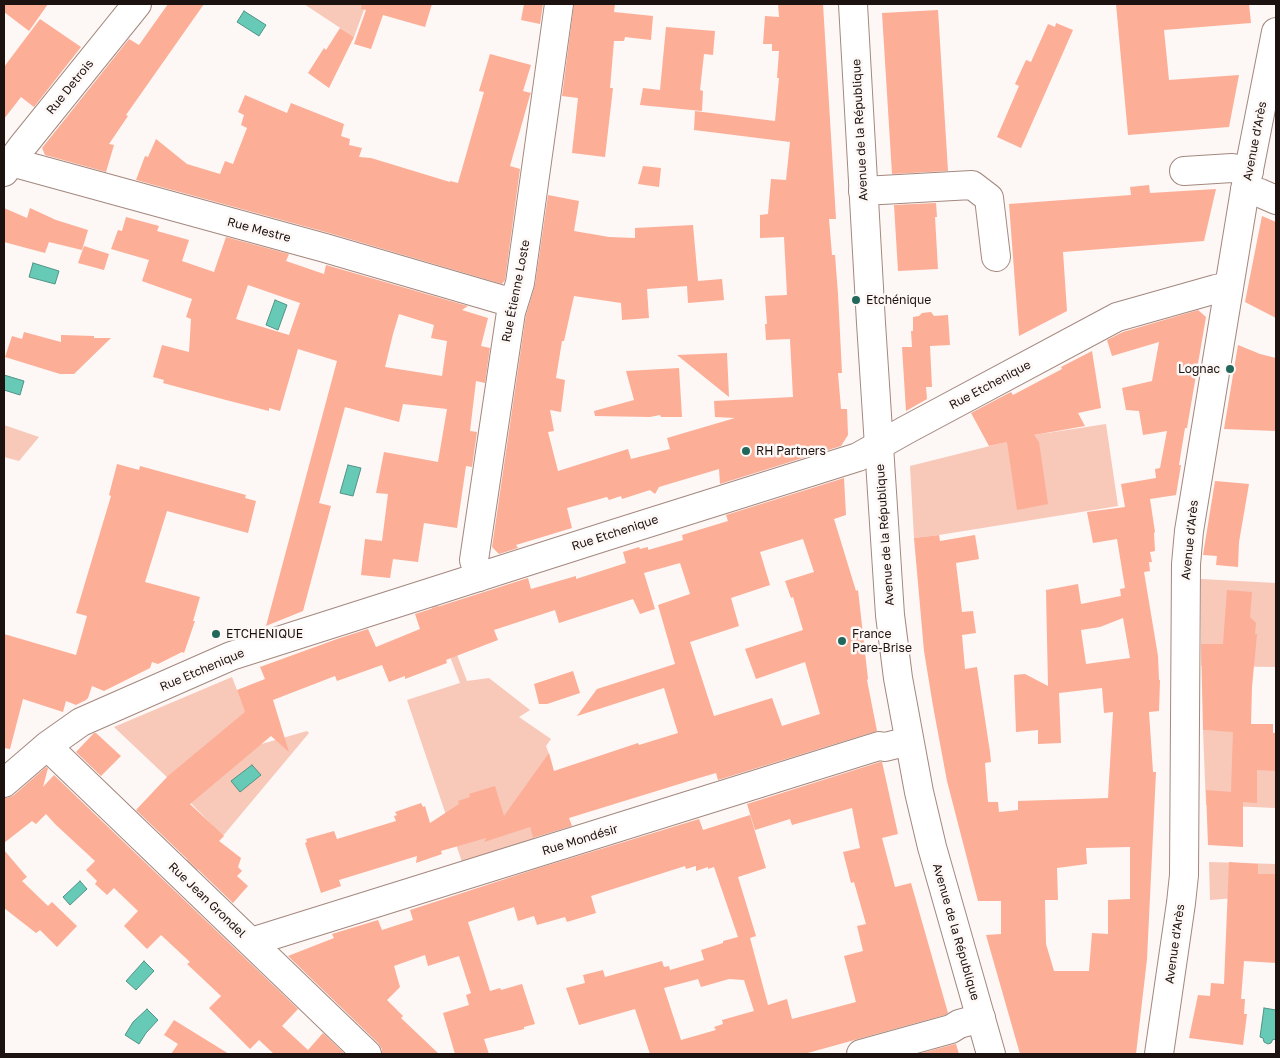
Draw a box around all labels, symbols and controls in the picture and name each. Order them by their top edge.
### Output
street label: Rue Detrois [43,57,97,117]
street label: Avenue de la République [849,59,871,201]
street label: Avenue d'Arès [1240,100,1270,182]
street label: Rue Mestre [226,215,292,245]
street label: Rue Étienne Loste [499,238,533,344]
place label: Etchénique [866,293,931,307]
marker: Etchénique [850,294,862,306]
street label: Rue Etchenique [947,357,1033,413]
place label: Lognac [1178,362,1220,376]
marker: Lognac [1224,363,1236,375]
place label: RH Partners [756,444,826,458]
marker: RH Partners [740,445,752,457]
street label: Avenue de la République [873,464,897,606]
street label: Avenue d'Arès [1179,499,1201,581]
street label: Rue Etchenique [570,512,660,554]
place label: ETCHENIQUE [226,627,303,641]
place label: France Pare-Brise [852,627,912,655]
marker: ETCHENIQUE [210,628,222,640]
marker: France Pare-Brise [836,635,848,647]
street label: Rue Etchenique [158,646,246,694]
street label: Rue Mondésir [540,822,620,858]
street label: Rue Jean Grondel [165,859,249,941]
street label: Avenue de la République [930,862,982,1002]
street label: Avenue d'Arès [1162,903,1188,985]

